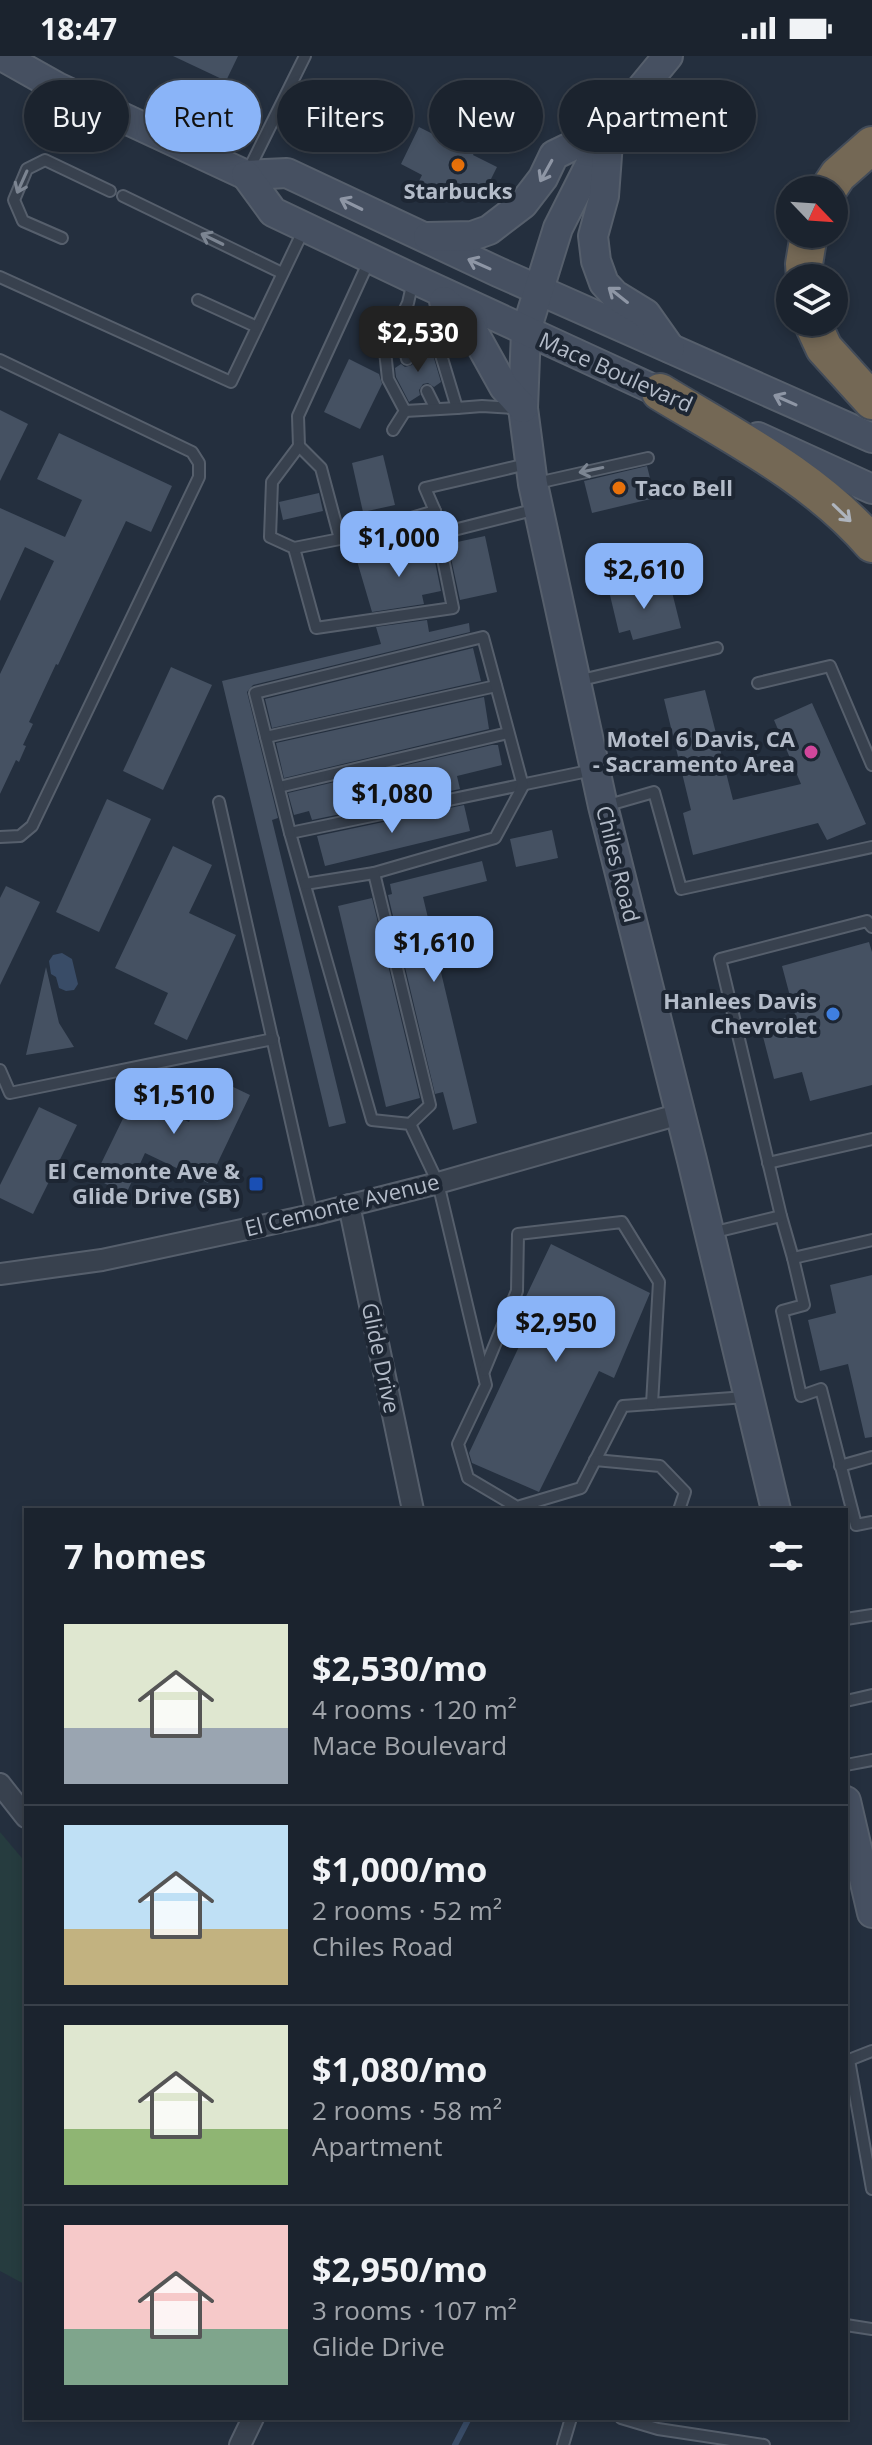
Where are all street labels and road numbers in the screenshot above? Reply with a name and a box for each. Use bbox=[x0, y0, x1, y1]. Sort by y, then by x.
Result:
street label: Mace Boulevard bbox=[535, 324, 698, 418]
street label: Chiles Road bbox=[590, 802, 648, 925]
street label: El Cemonte Avenue bbox=[241, 1165, 442, 1243]
street label: Glide Drive bbox=[356, 1300, 408, 1416]

